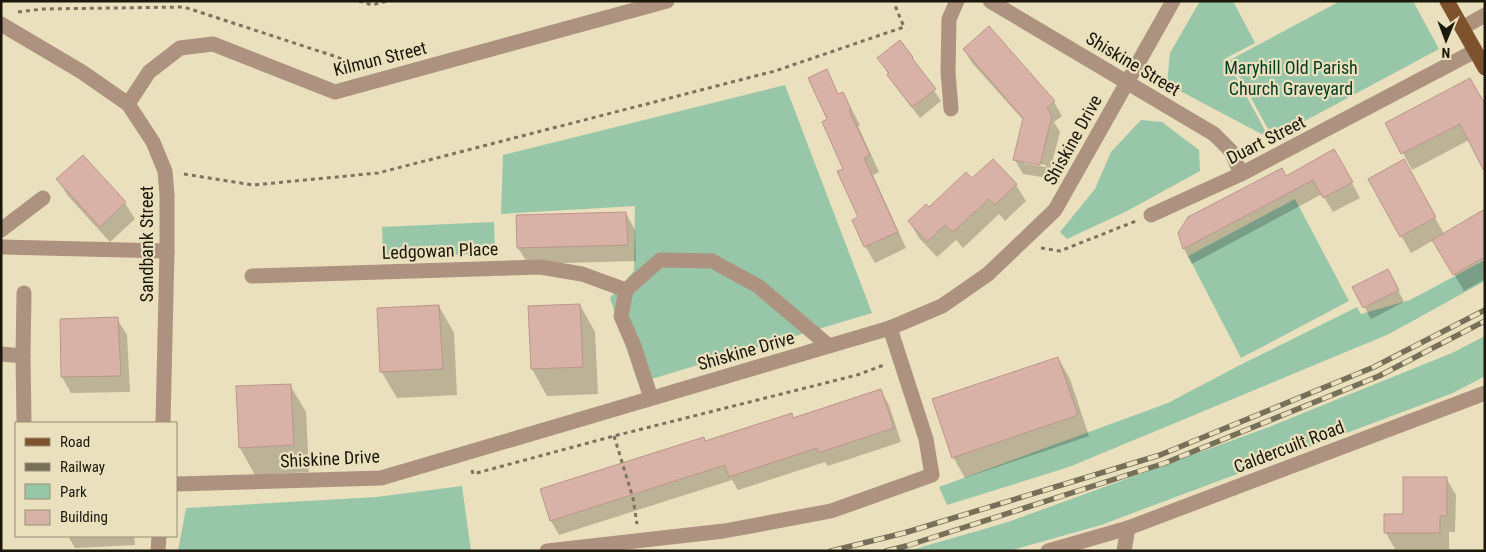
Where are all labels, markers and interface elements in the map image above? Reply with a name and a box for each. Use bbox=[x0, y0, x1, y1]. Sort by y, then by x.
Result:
north arrow bbox=[1421, 15, 1471, 65]
street label: Shiskine Street bbox=[1082, 27, 1184, 100]
street label: Kilmun Street bbox=[331, 37, 429, 80]
text: N bbox=[1441, 45, 1450, 61]
park label: Maryhill Old Parish Church Graveyard bbox=[1224, 57, 1358, 99]
street label: Shiskine Drive bbox=[1039, 91, 1106, 188]
street label: Duart Street bbox=[1223, 111, 1308, 168]
street label: Sandbank Street bbox=[136, 186, 157, 302]
street label: Ledgowan Place bbox=[381, 238, 499, 263]
street label: Shiskine Drive bbox=[695, 327, 797, 374]
street label: Caldercuilt Road bbox=[1231, 416, 1347, 477]
legend bbox=[15, 422, 178, 537]
text: Road bbox=[60, 433, 90, 451]
street label: Shiskine Drive bbox=[280, 445, 380, 472]
text: Railway bbox=[60, 458, 105, 476]
text: Park bbox=[60, 483, 87, 501]
text: Building bbox=[60, 508, 108, 526]

